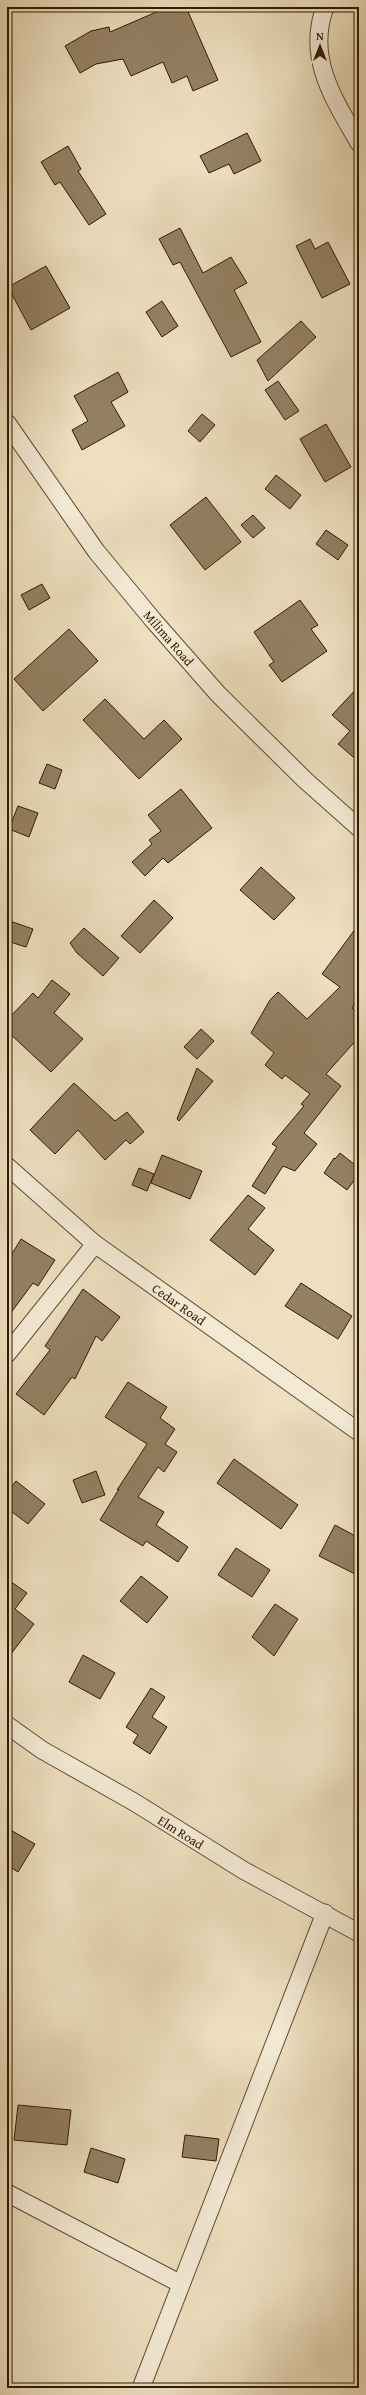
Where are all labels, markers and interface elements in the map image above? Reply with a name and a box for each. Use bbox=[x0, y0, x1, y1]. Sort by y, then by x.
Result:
north arrow bbox=[300, 26, 340, 66]
text: N bbox=[316, 28, 324, 44]
street label: Milima Road bbox=[139, 606, 198, 670]
street label: Cedar Road bbox=[148, 1279, 209, 1330]
street label: Elm Road bbox=[154, 1811, 207, 1854]

